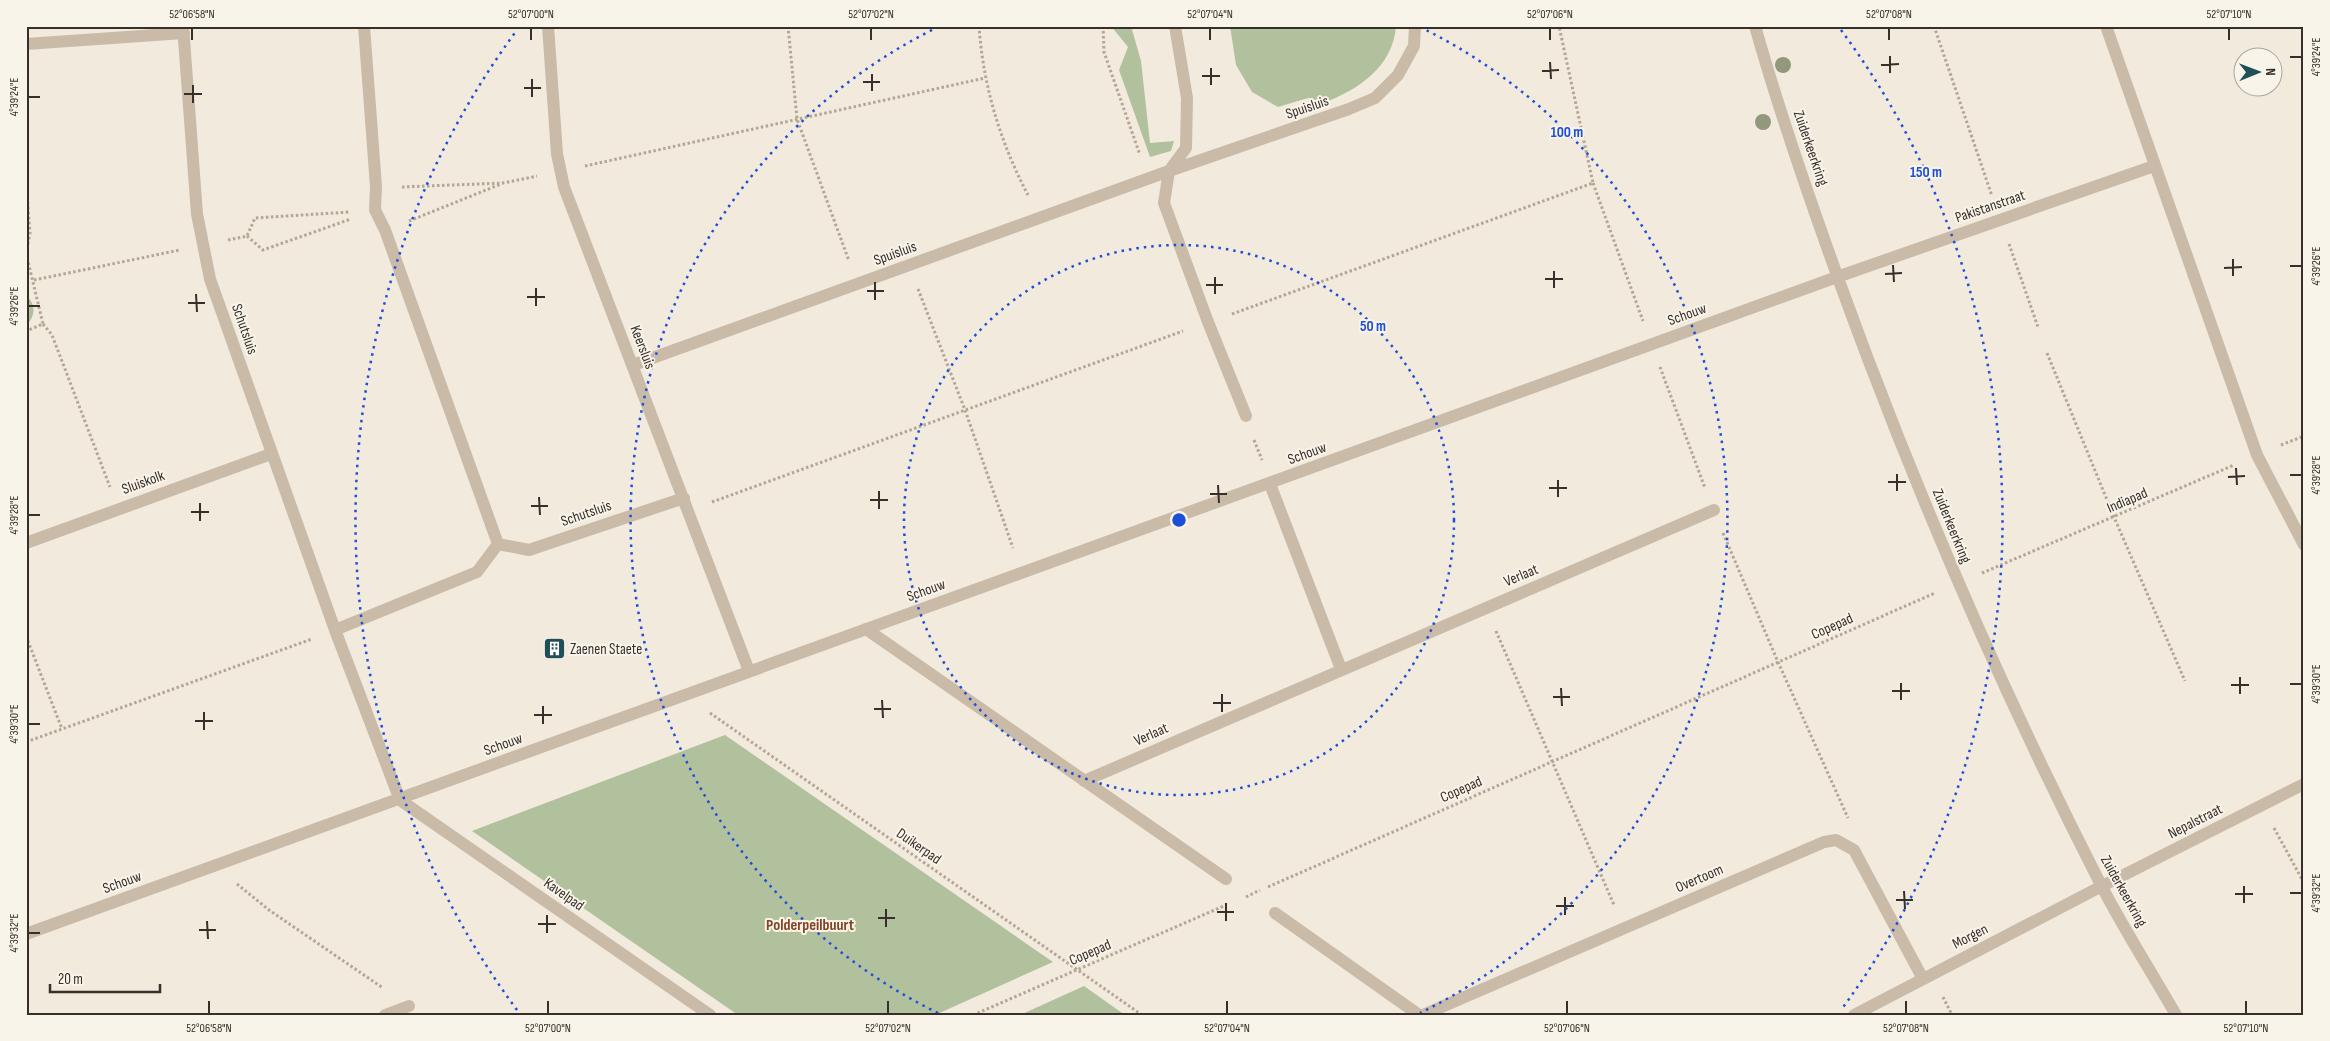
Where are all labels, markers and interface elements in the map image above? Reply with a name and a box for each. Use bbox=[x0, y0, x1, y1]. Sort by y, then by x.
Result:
text: 52°06'58"N bbox=[169, 7, 215, 22]
text: 52°07'00"N bbox=[508, 7, 554, 22]
text: 52°07'02"N bbox=[848, 7, 894, 22]
text: 52°07'04"N bbox=[1187, 7, 1233, 22]
text: 52°07'06"N bbox=[1527, 7, 1573, 22]
text: 52°07'08"N bbox=[1866, 7, 1912, 22]
text: 52°07'10"N bbox=[2207, 7, 2251, 22]
text: 4°39'24"E bbox=[2309, 38, 2324, 76]
north arrow bbox=[2232, 48, 2282, 98]
text: N bbox=[2262, 68, 2279, 76]
text: 4°39'24"E bbox=[7, 78, 22, 116]
street label: Spuisluis bbox=[1283, 91, 1331, 124]
street label: Zuiderkeerkring bbox=[1789, 108, 1832, 189]
text: 100 m bbox=[1551, 123, 1583, 142]
text: 150 m bbox=[1910, 163, 1942, 182]
street label: Pakistanstraat bbox=[1953, 186, 2028, 227]
street label: Spuisluis bbox=[871, 237, 919, 270]
text: 4°39'26"E bbox=[2309, 246, 2324, 286]
text: 4°39'26"E bbox=[7, 286, 22, 326]
street label: Schouw bbox=[1665, 299, 1710, 330]
street label: Schutsluis bbox=[227, 301, 262, 357]
text: 50 m bbox=[1360, 317, 1386, 336]
street label: Keersluis bbox=[626, 323, 660, 372]
street label: Schouw bbox=[1285, 438, 1330, 469]
text: 4°39'28"E bbox=[2309, 455, 2324, 494]
street label: Sluiskolk bbox=[119, 466, 167, 499]
street label: Indiapad bbox=[2104, 483, 2150, 518]
street label: Zuiderkeerkring bbox=[1928, 486, 1975, 566]
text: 4°39'28"E bbox=[7, 495, 22, 534]
street label: Schutsluis bbox=[558, 496, 614, 531]
centre of rings bbox=[1170, 511, 1188, 529]
street label: Verlaat bbox=[1501, 560, 1542, 591]
street label: Schouw bbox=[904, 575, 949, 606]
street label: Copepad bbox=[1808, 609, 1856, 644]
building icon: Zaenen Staete bbox=[542, 637, 566, 661]
place label: Zaenen Staete bbox=[570, 640, 642, 659]
text: 4°39'30"E bbox=[2309, 664, 2324, 704]
text: 4°39'30"E bbox=[7, 704, 22, 744]
street label: Verlaat bbox=[1131, 718, 1172, 750]
street label: Schouw bbox=[481, 729, 526, 760]
street label: Copepad bbox=[1437, 772, 1485, 807]
street label: Nepalstraat bbox=[2165, 799, 2226, 843]
street label: Duikerpad bbox=[893, 824, 945, 869]
street label: Zuiderkeerkring bbox=[2096, 852, 2151, 930]
street label: Overtoom bbox=[1672, 860, 1726, 897]
street label: Schouw bbox=[100, 867, 145, 898]
street label: Kavelpad bbox=[540, 874, 588, 915]
text: 4°39'32"E bbox=[2309, 874, 2324, 912]
text: 4°39'32"E bbox=[7, 914, 22, 952]
district label: Polderpeilbuurt bbox=[766, 916, 854, 935]
street label: Morgen bbox=[1949, 919, 1991, 953]
street label: Copepad bbox=[1066, 935, 1114, 970]
scale bar bbox=[50, 961, 160, 993]
text: 20 m bbox=[58, 970, 83, 989]
text: 52°06'58"N bbox=[186, 1021, 232, 1036]
text: 52°07'00"N bbox=[525, 1021, 571, 1036]
text: 52°07'02"N bbox=[865, 1021, 911, 1036]
text: 52°07'04"N bbox=[1204, 1021, 1250, 1036]
text: 52°07'06"N bbox=[1544, 1021, 1590, 1036]
text: 52°07'08"N bbox=[1883, 1021, 1929, 1036]
text: 52°07'10"N bbox=[2224, 1021, 2268, 1036]

